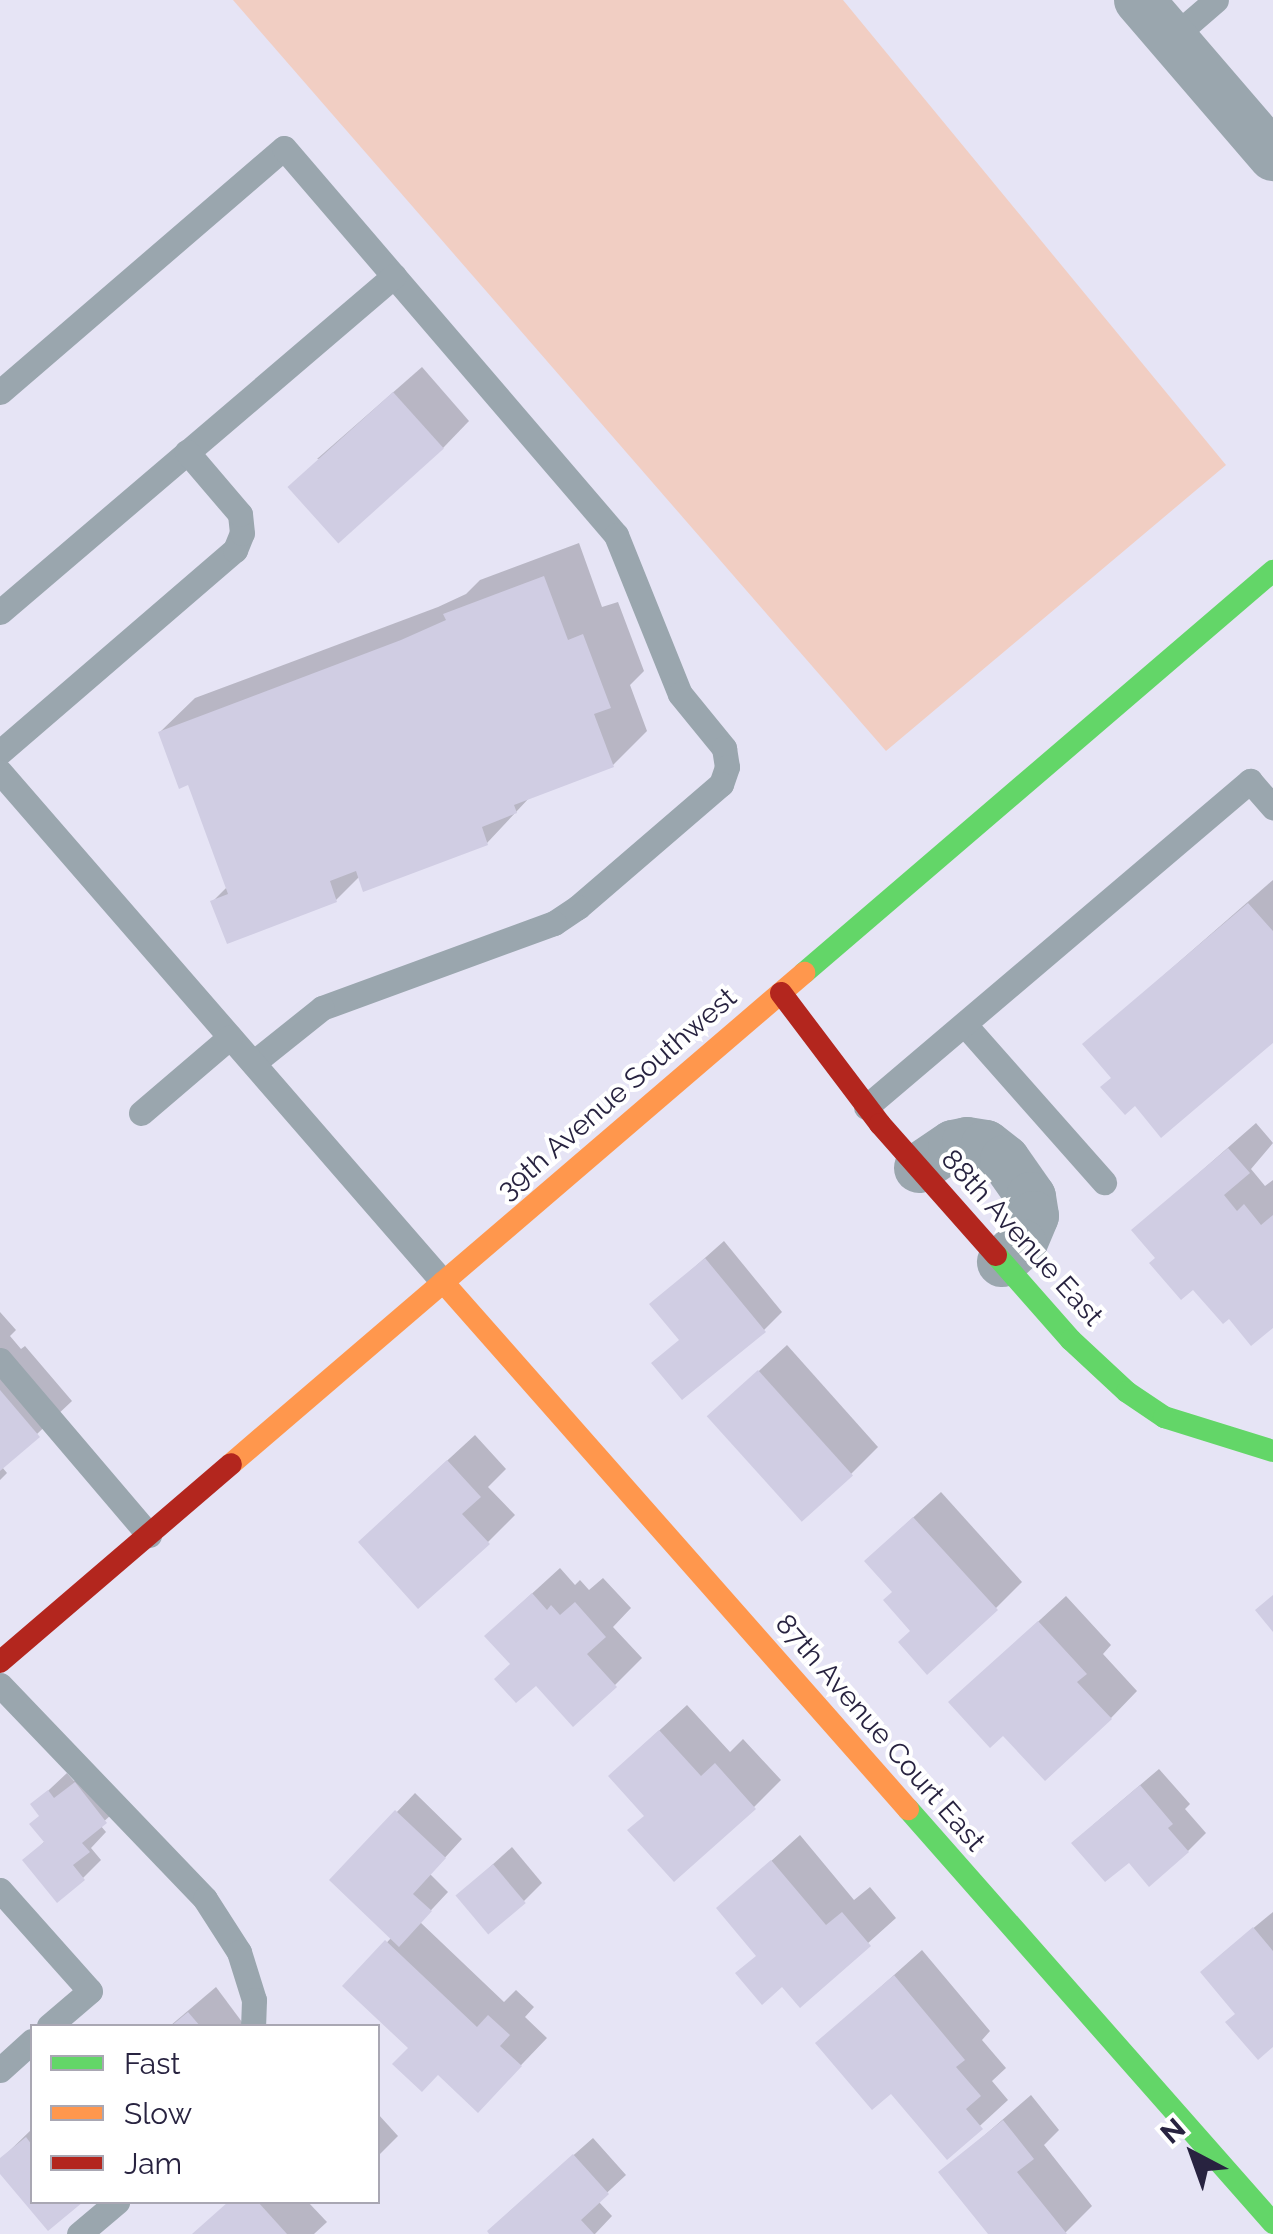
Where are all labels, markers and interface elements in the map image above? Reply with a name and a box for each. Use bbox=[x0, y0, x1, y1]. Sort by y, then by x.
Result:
street label: 39th Avenue Southwest bbox=[490, 981, 744, 1207]
street label: 88th Avenue East bbox=[934, 1143, 1110, 1333]
street label: 87th Avenue Court East bbox=[768, 1607, 992, 1859]
legend bbox=[30, 2024, 380, 2204]
text: Fast bbox=[124, 2046, 181, 2081]
text: Slow bbox=[124, 2096, 192, 2131]
north arrow bbox=[1143, 2104, 1243, 2204]
text: N bbox=[1154, 2112, 1192, 2150]
text: Jam bbox=[124, 2146, 182, 2181]

